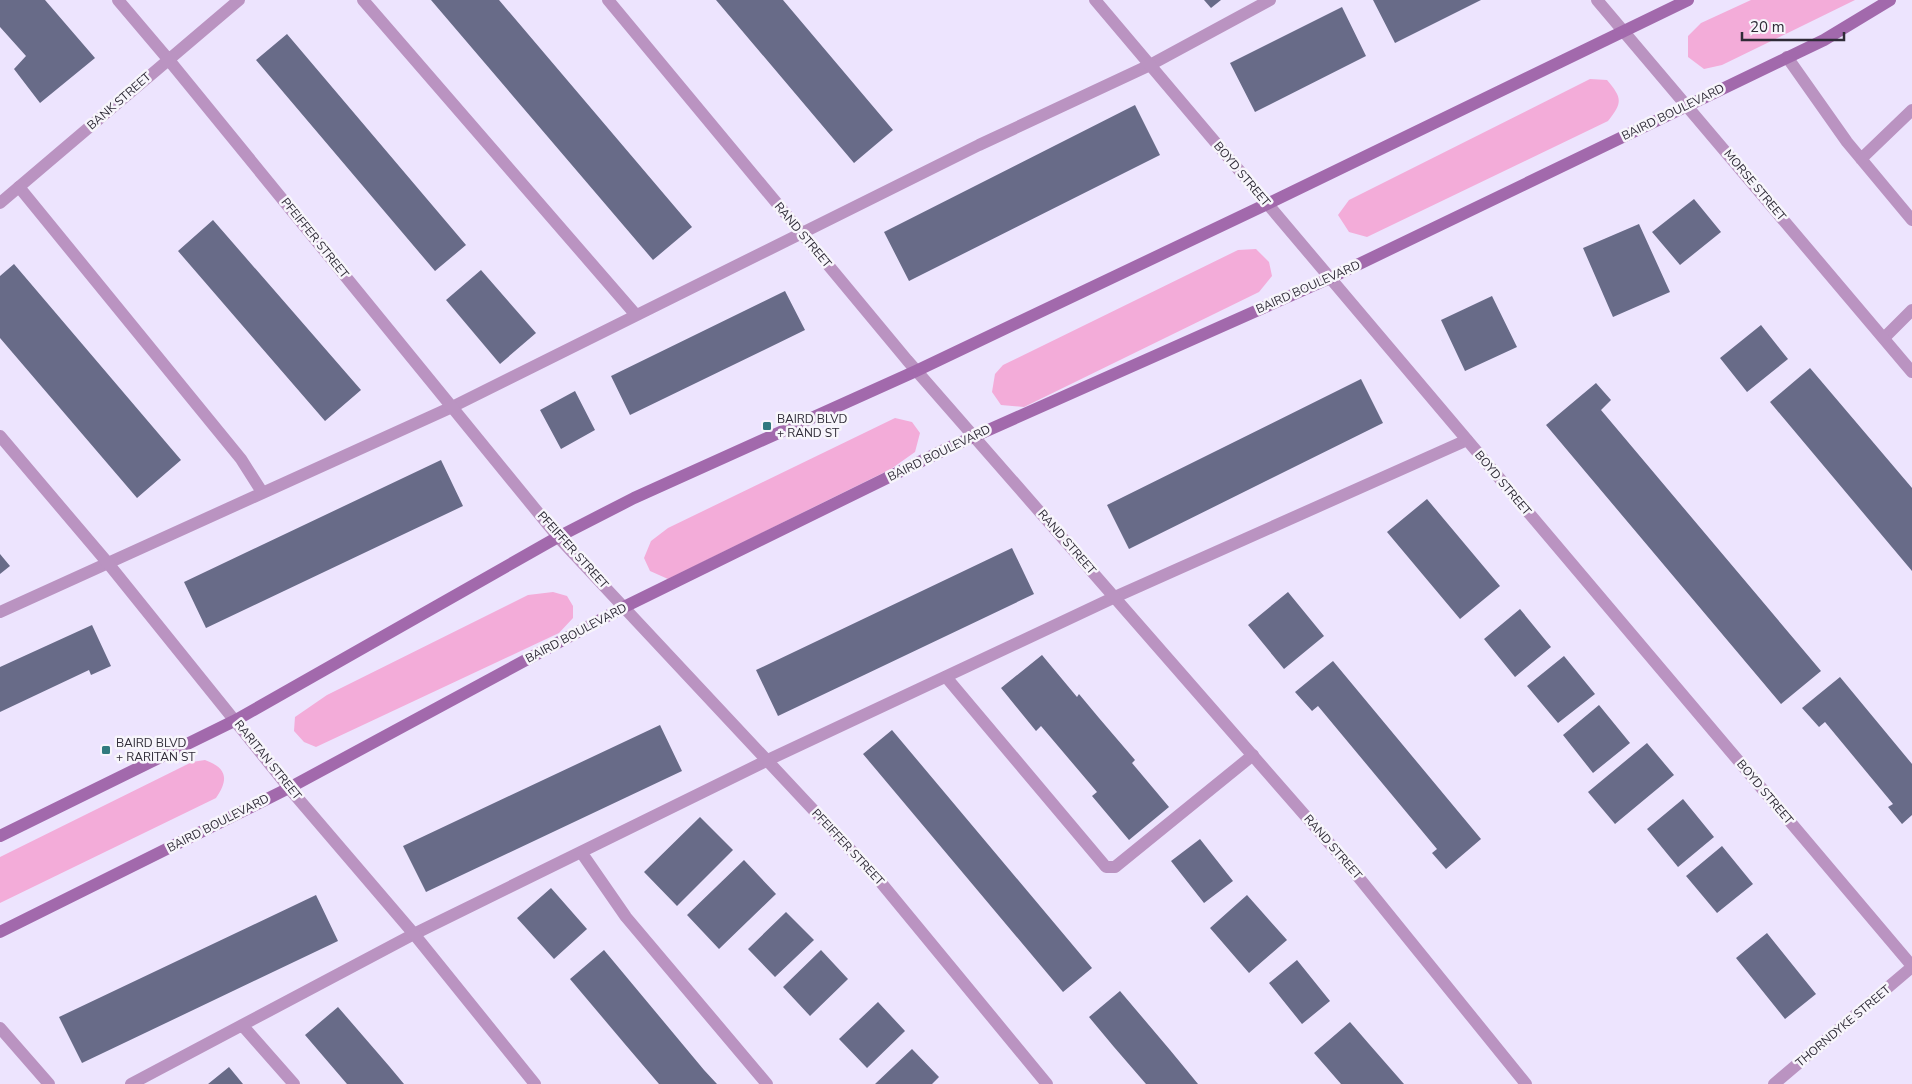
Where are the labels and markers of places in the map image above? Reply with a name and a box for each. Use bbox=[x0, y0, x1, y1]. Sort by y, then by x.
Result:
place label: BAIRD BLVD + RAND ST bbox=[777, 411, 848, 441]
marker: BAIRD BLVD + RAND ST bbox=[761, 420, 773, 432]
place label: BAIRD BLVD + RARITAN ST bbox=[116, 735, 196, 765]
marker: BAIRD BLVD + RARITAN ST bbox=[100, 744, 112, 756]

